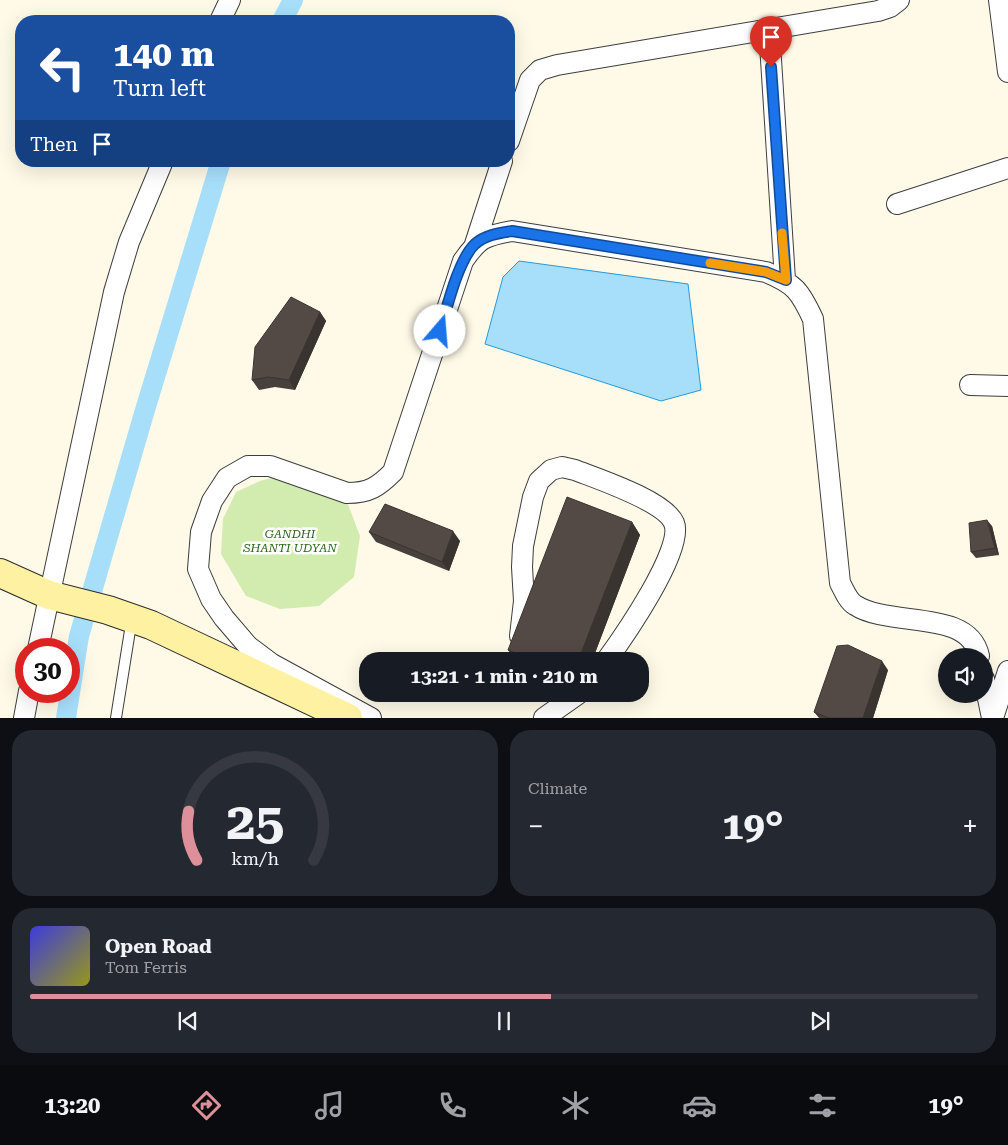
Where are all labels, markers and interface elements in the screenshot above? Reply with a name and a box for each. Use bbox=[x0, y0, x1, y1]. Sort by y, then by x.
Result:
pin bbox=[750, 16, 792, 67]
icon: arrive bbox=[757, 23, 785, 51]
text: 140 m bbox=[113, 34, 214, 75]
icon: left bbox=[30, 35, 95, 100]
text: Turn left bbox=[113, 76, 206, 101]
icon: arrive bbox=[88, 130, 116, 158]
text: Then bbox=[30, 133, 78, 156]
position arrow bbox=[413, 304, 465, 356]
park label: GANDHI SHANTI UDYAN bbox=[242, 527, 337, 555]
speed limit sign: 30 bbox=[15, 638, 80, 703]
map controls bbox=[938, 648, 993, 703]
button: sound bbox=[938, 648, 993, 703]
text: 13:21 · 1 min · 210 m bbox=[410, 665, 598, 688]
text: Climate bbox=[528, 779, 587, 798]
text: 25 bbox=[226, 791, 284, 852]
text: 19° bbox=[722, 804, 784, 848]
text: − bbox=[528, 810, 544, 843]
text: + bbox=[962, 810, 978, 843]
text: km/h bbox=[231, 848, 279, 869]
text: Open Road bbox=[105, 935, 212, 958]
text: Tom Ferris bbox=[105, 958, 187, 977]
icon: previous bbox=[174, 1007, 202, 1035]
icon: pause bbox=[490, 1007, 518, 1035]
icon: next bbox=[806, 1007, 834, 1035]
icon: directions bbox=[189, 1088, 224, 1123]
icon: music bbox=[312, 1088, 347, 1123]
icon: phone bbox=[435, 1088, 470, 1123]
icon: climate bbox=[558, 1088, 593, 1123]
icon: car bbox=[682, 1088, 717, 1123]
icon: filters bbox=[805, 1088, 840, 1123]
text: 13:20 bbox=[44, 1093, 100, 1118]
text: 19° bbox=[928, 1093, 964, 1118]

